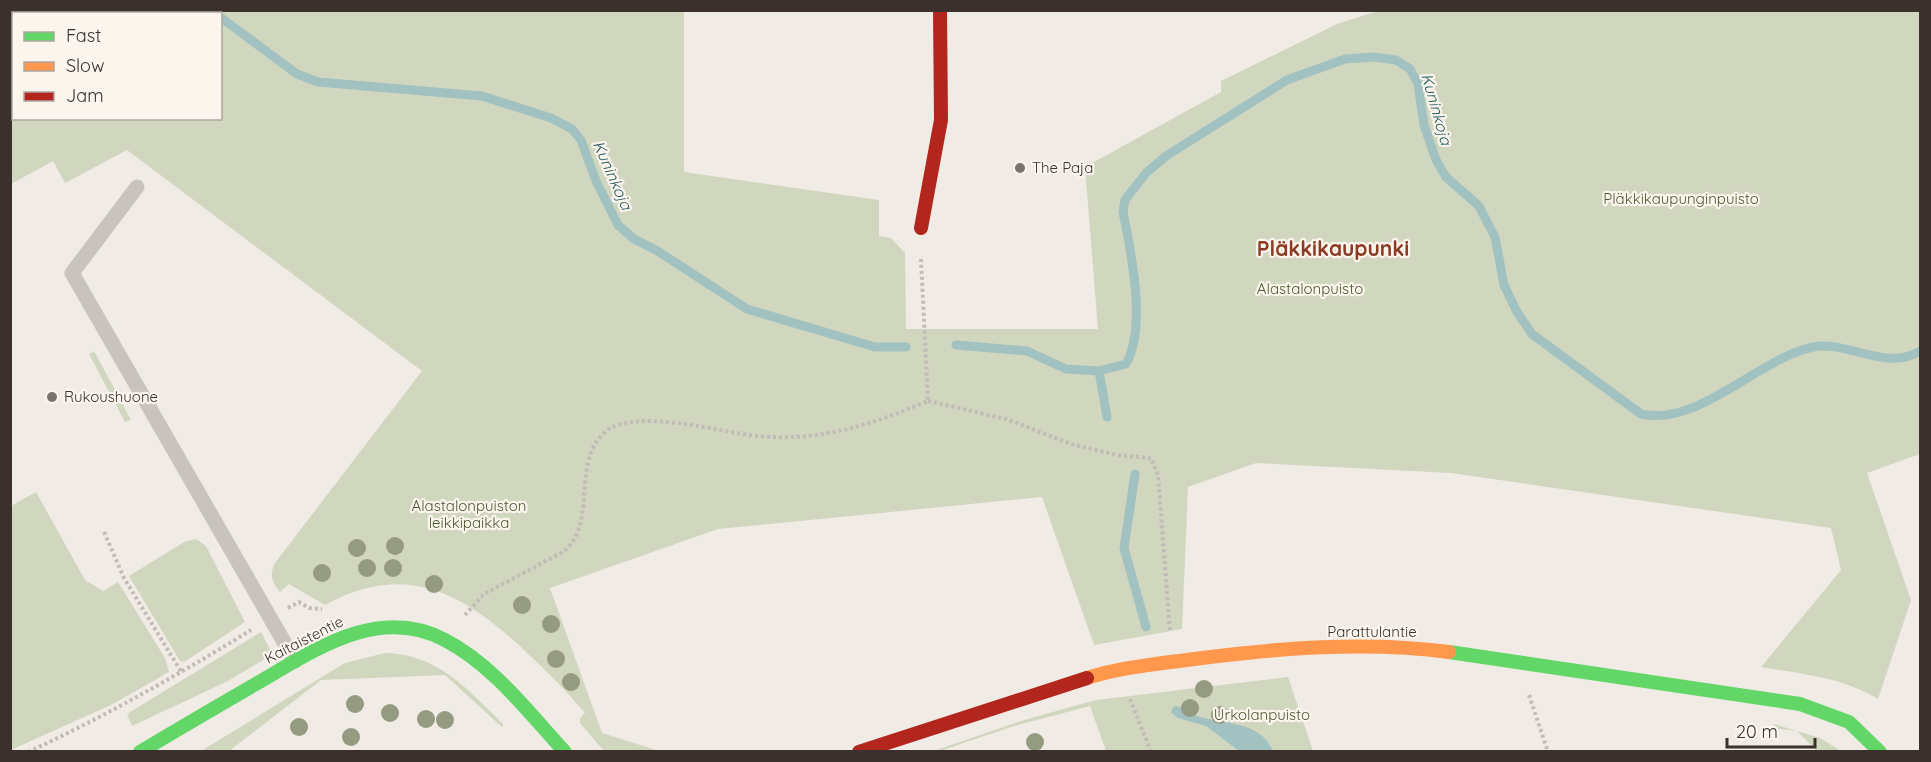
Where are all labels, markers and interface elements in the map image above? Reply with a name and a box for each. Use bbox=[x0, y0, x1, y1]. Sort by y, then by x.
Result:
legend bbox=[12, 12, 222, 120]
text: Fast bbox=[66, 24, 101, 47]
text: Slow bbox=[66, 54, 104, 77]
water label: Kuninkoja bbox=[1417, 71, 1457, 148]
text: Jam bbox=[66, 84, 104, 107]
water label: Kuninkoja bbox=[589, 137, 638, 214]
place label: The Paja bbox=[1032, 158, 1093, 177]
marker: The Paja bbox=[1013, 161, 1027, 175]
park label: Pläkkikaupunginpuisto bbox=[1603, 189, 1759, 208]
district label: Pläkkikaupunki bbox=[1257, 235, 1409, 261]
park label: Alastalonpuisto bbox=[1257, 279, 1363, 298]
place label: Rukoushuone bbox=[64, 387, 158, 406]
marker: Rukoushuone bbox=[45, 390, 59, 404]
park label: Alastalonpuiston leikkipaikka bbox=[411, 496, 527, 532]
street label: Kaitaistentie bbox=[261, 612, 346, 667]
street label: Parattulantie bbox=[1327, 622, 1417, 641]
park label: Urkolanpuisto bbox=[1214, 705, 1310, 724]
scale bar bbox=[1727, 711, 1816, 749]
text: 20 m bbox=[1736, 720, 1778, 743]

